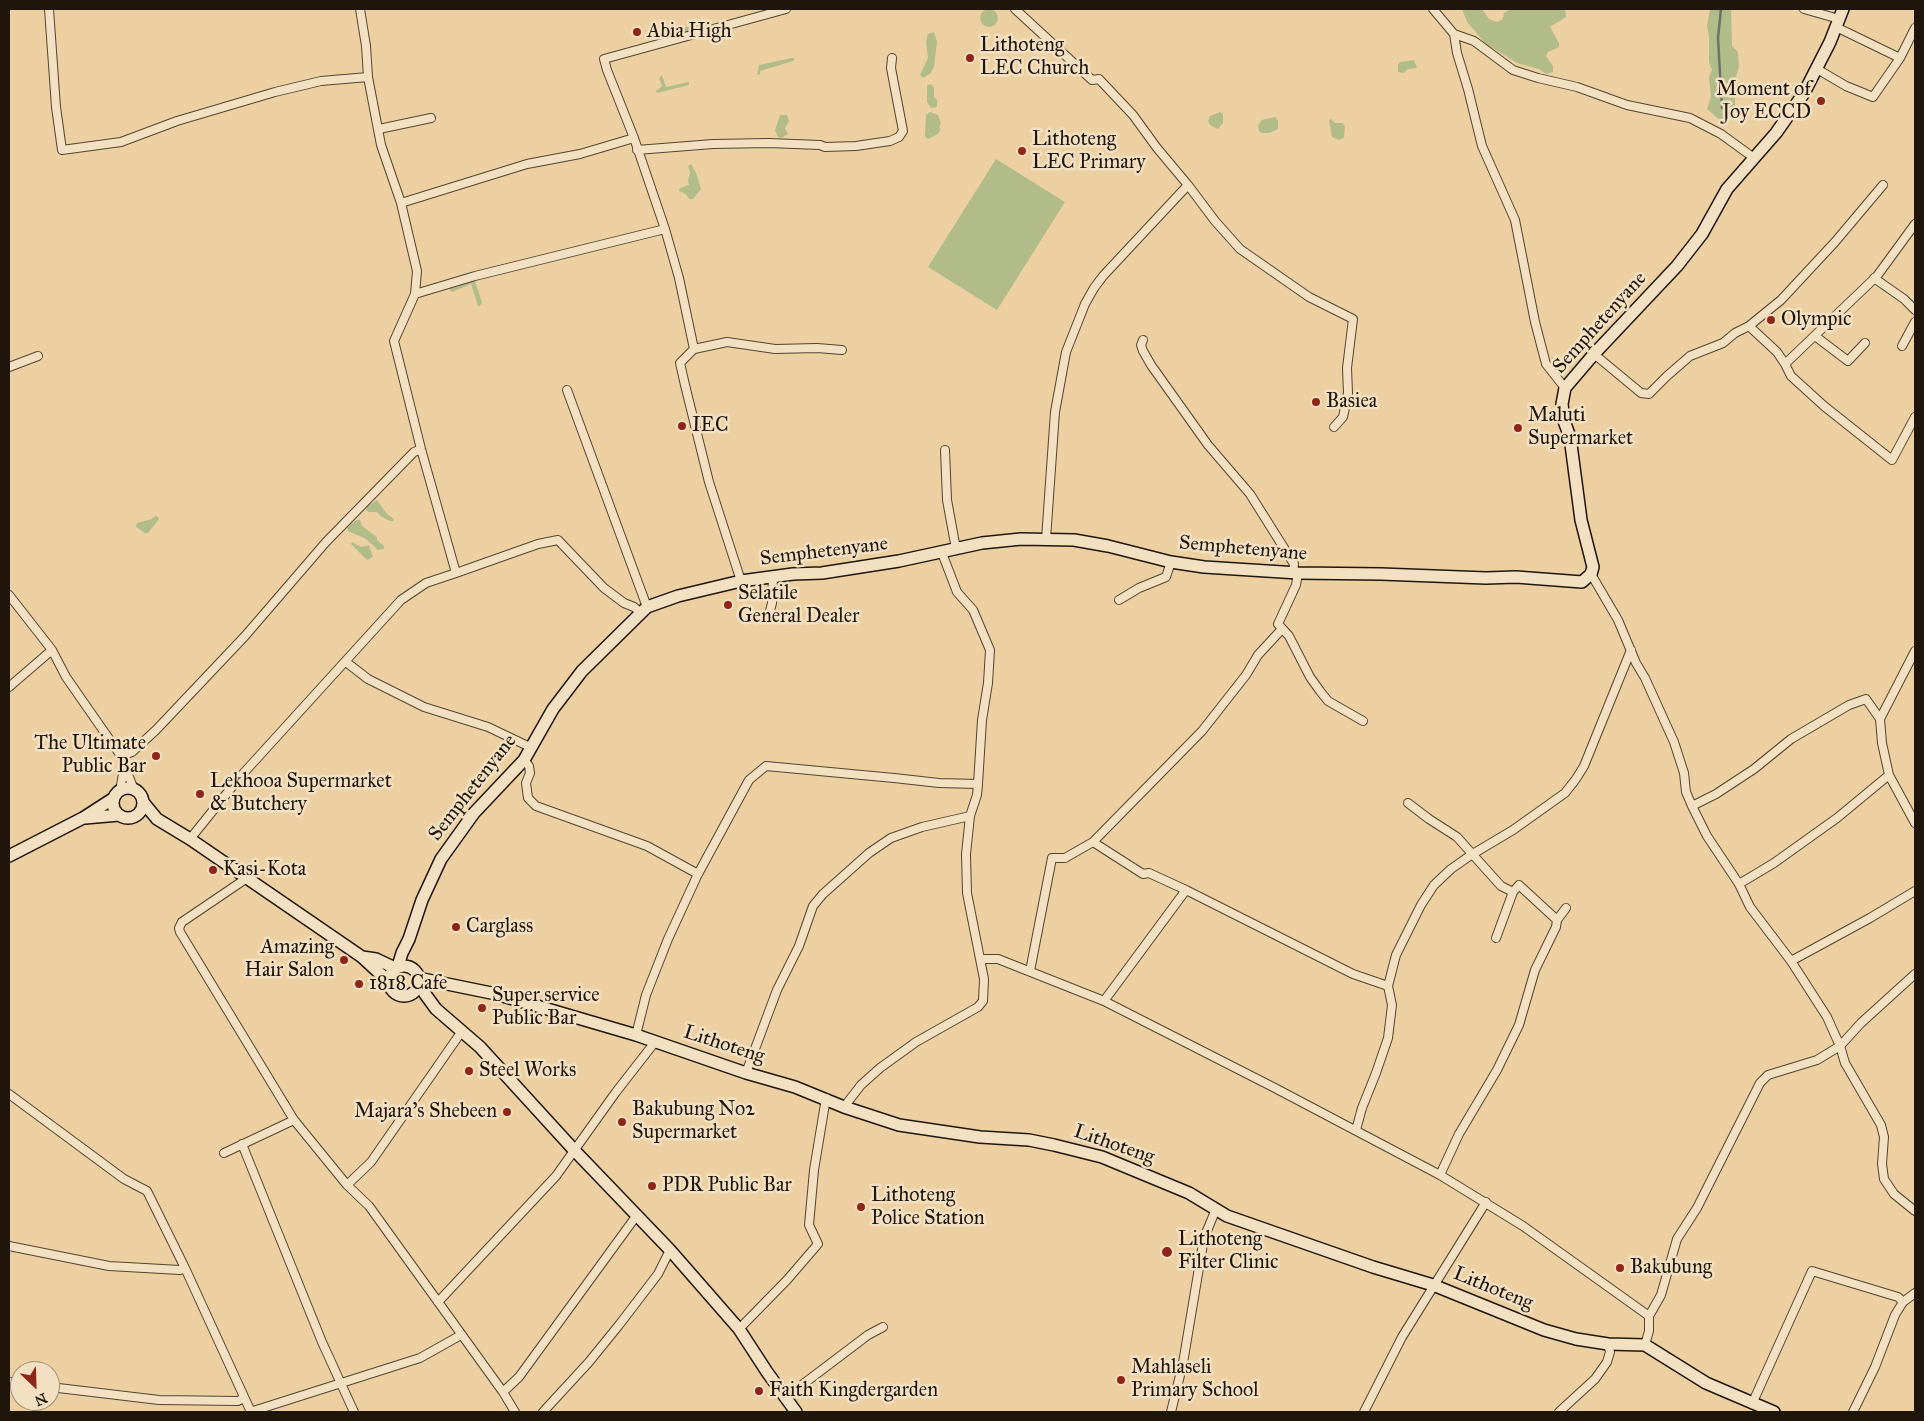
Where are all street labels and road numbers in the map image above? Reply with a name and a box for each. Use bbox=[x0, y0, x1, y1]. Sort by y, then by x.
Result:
street label: Semphetenyane bbox=[1548, 267, 1652, 379]
street label: Semphetenyane bbox=[1178, 531, 1308, 567]
street label: Semphetenyane bbox=[759, 532, 889, 572]
street label: Semphetenyane bbox=[424, 730, 522, 846]
street label: Lithoteng bbox=[680, 1021, 768, 1069]
street label: Lithoteng bbox=[1070, 1120, 1158, 1170]
street label: Lithoteng bbox=[1450, 1262, 1536, 1316]

